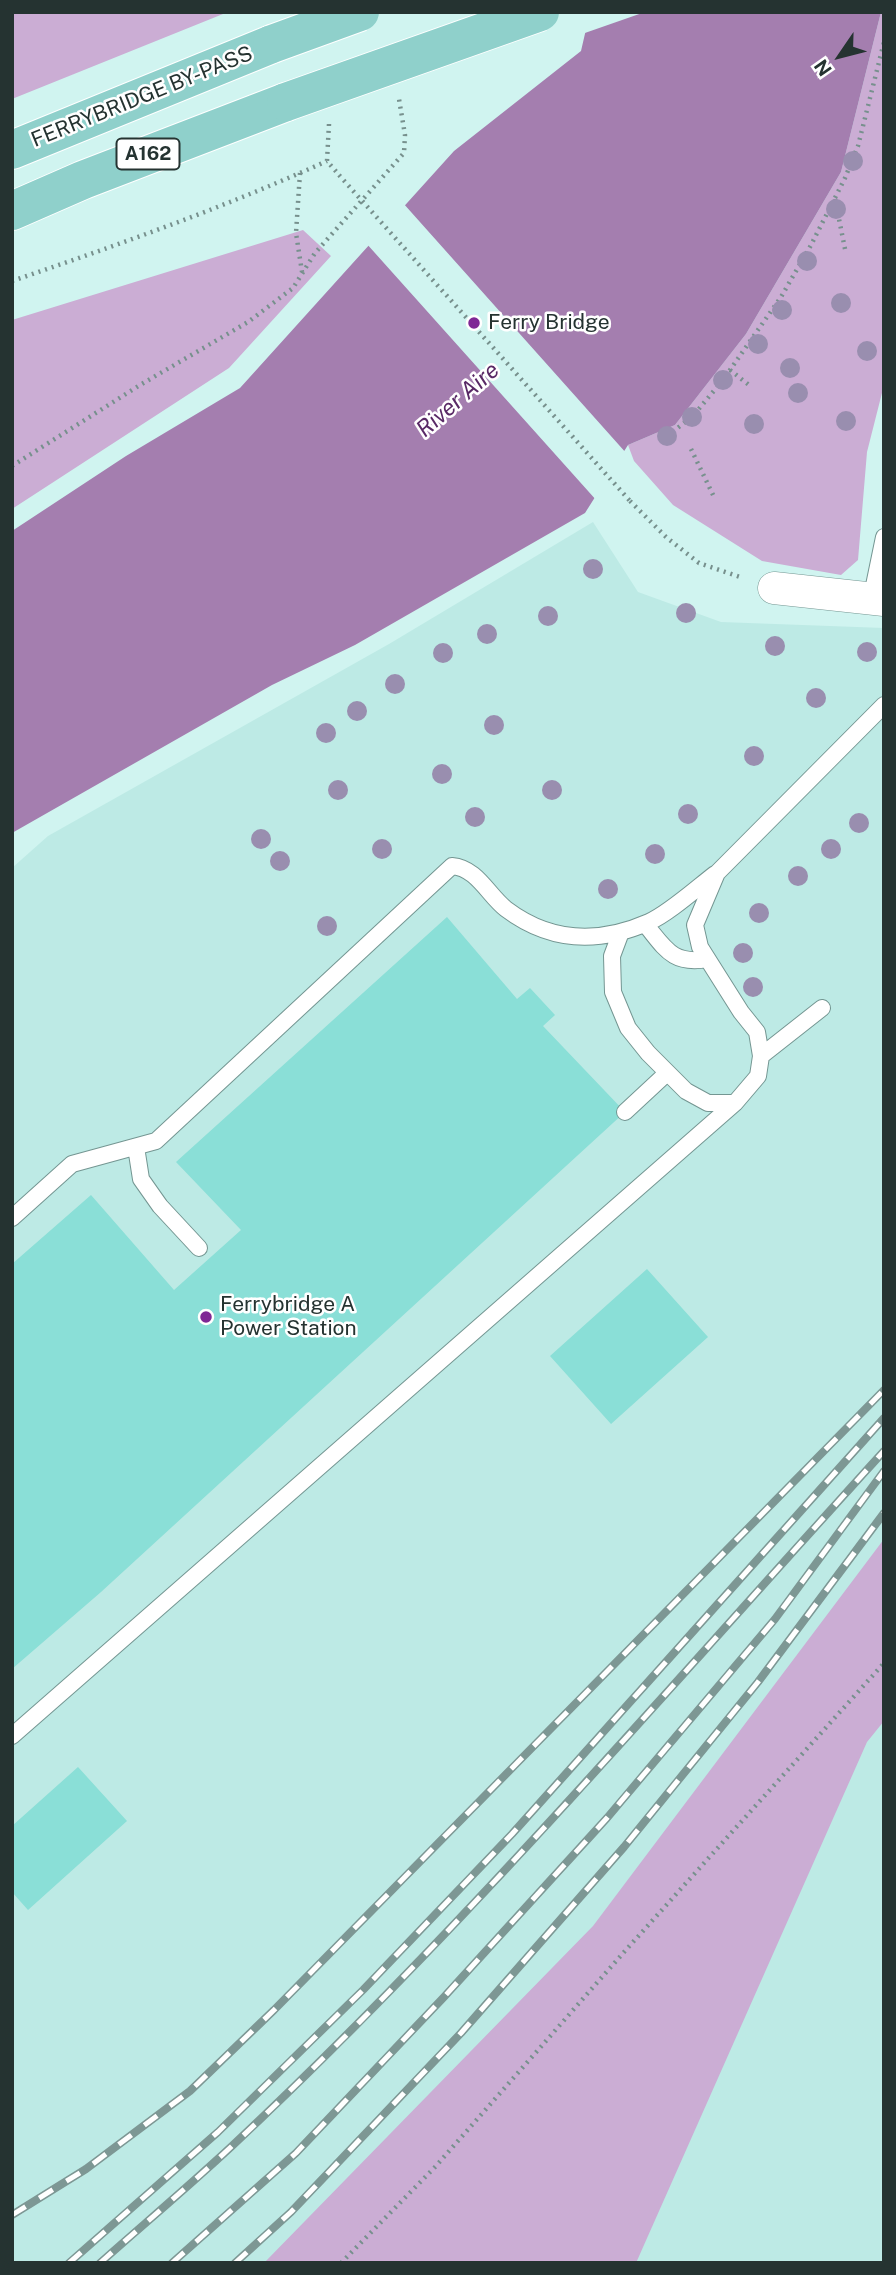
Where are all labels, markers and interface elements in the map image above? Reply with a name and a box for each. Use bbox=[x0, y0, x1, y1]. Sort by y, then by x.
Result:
north arrow bbox=[805, 21, 875, 91]
street label: FERRYBRIDGE BY-PASS bbox=[28, 41, 256, 153]
text: N bbox=[810, 56, 836, 80]
road number: A162 bbox=[116, 138, 180, 170]
place label: Ferry Bridge bbox=[488, 310, 610, 336]
marker: Ferry Bridge bbox=[466, 315, 482, 331]
water label: River Aire bbox=[411, 357, 505, 443]
place label: Ferrybridge A Power Station bbox=[220, 1292, 357, 1342]
marker: Ferrybridge A Power Station bbox=[198, 1309, 214, 1325]

